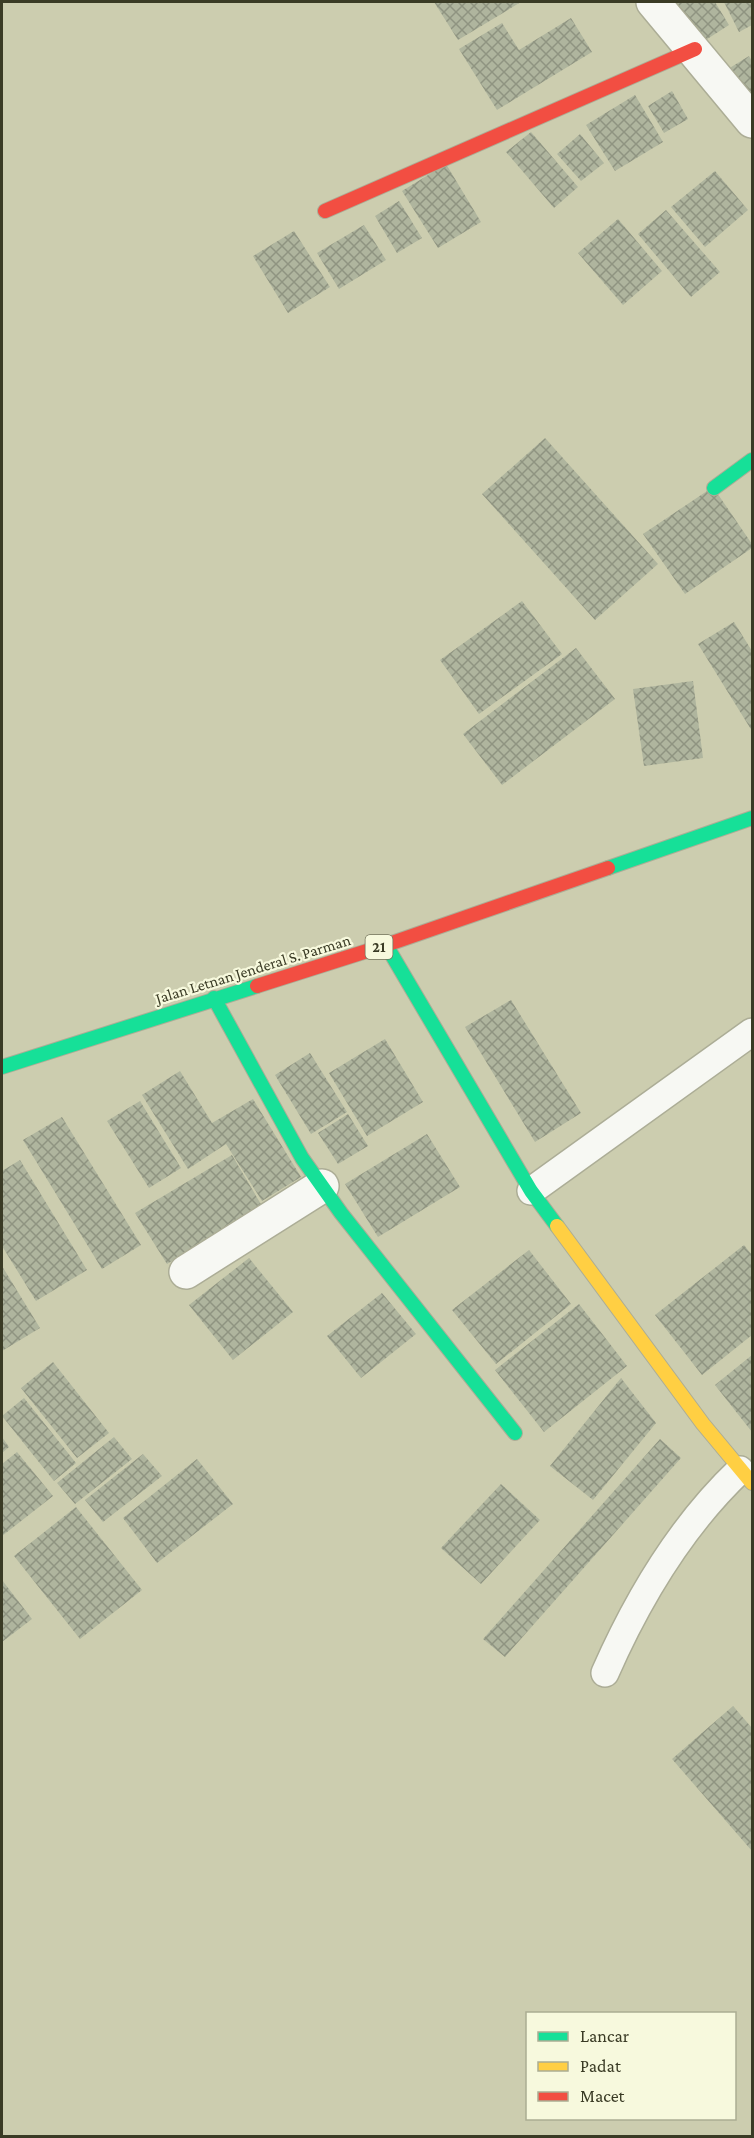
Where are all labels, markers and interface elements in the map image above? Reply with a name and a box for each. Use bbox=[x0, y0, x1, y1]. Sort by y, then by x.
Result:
street label: Jalan Letnan Jenderal S. Parman bbox=[152, 931, 353, 1008]
road number: 21 bbox=[366, 935, 392, 959]
legend bbox=[526, 2012, 736, 2120]
text: Lancar bbox=[580, 2026, 630, 2046]
text: Padat bbox=[580, 2056, 622, 2076]
text: Macet bbox=[580, 2086, 626, 2106]

